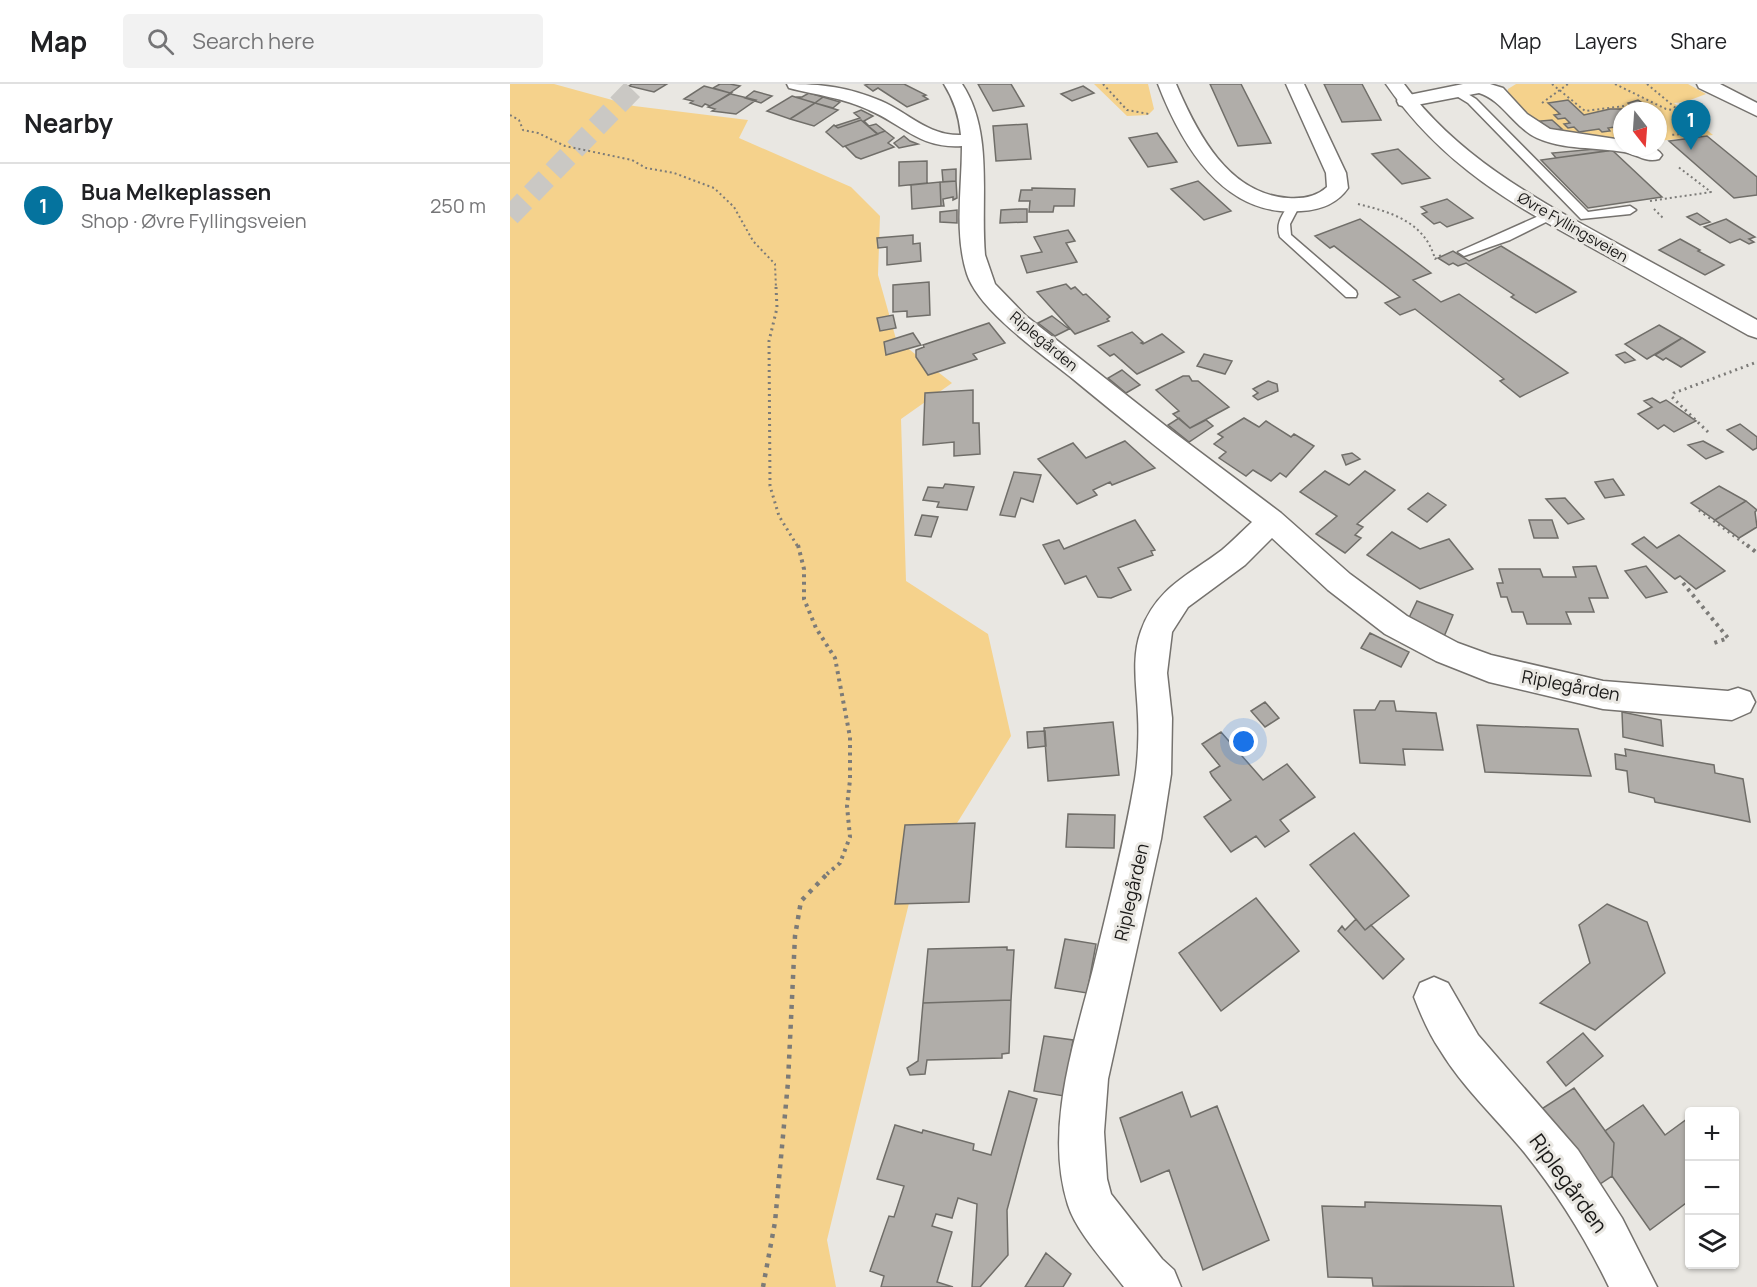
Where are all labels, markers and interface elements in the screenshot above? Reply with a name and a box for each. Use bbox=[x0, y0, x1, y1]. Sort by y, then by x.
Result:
search box bbox=[123, 14, 543, 68]
text: Map bbox=[30, 22, 87, 60]
icon: search bbox=[144, 25, 177, 58]
text: Search here bbox=[192, 26, 315, 56]
text: Map bbox=[1500, 27, 1541, 55]
text: Layers bbox=[1574, 27, 1637, 55]
text: Share bbox=[1670, 27, 1727, 55]
pin: 1 bbox=[1672, 100, 1710, 150]
north arrow bbox=[1613, 102, 1667, 156]
text: Nearby bbox=[24, 105, 113, 141]
text: Bua Melkeplassen bbox=[81, 177, 271, 207]
street label: Øvre Fyllingsveien bbox=[1514, 187, 1632, 267]
text: 1 bbox=[39, 192, 48, 219]
text: 250 m bbox=[430, 192, 486, 219]
text: Shop · Øvre Fyllingsveien bbox=[81, 207, 307, 234]
street label: Riplegården bbox=[1005, 306, 1083, 376]
street label: Riplegården bbox=[1520, 664, 1622, 706]
your location bbox=[1229, 727, 1258, 756]
street label: Riplegården bbox=[1108, 841, 1154, 943]
map controls bbox=[1685, 1107, 1739, 1269]
button: + bbox=[1685, 1107, 1739, 1161]
street label: Riplegården bbox=[1524, 1128, 1614, 1238]
button: − bbox=[1685, 1161, 1739, 1215]
button: layers bbox=[1685, 1215, 1739, 1269]

